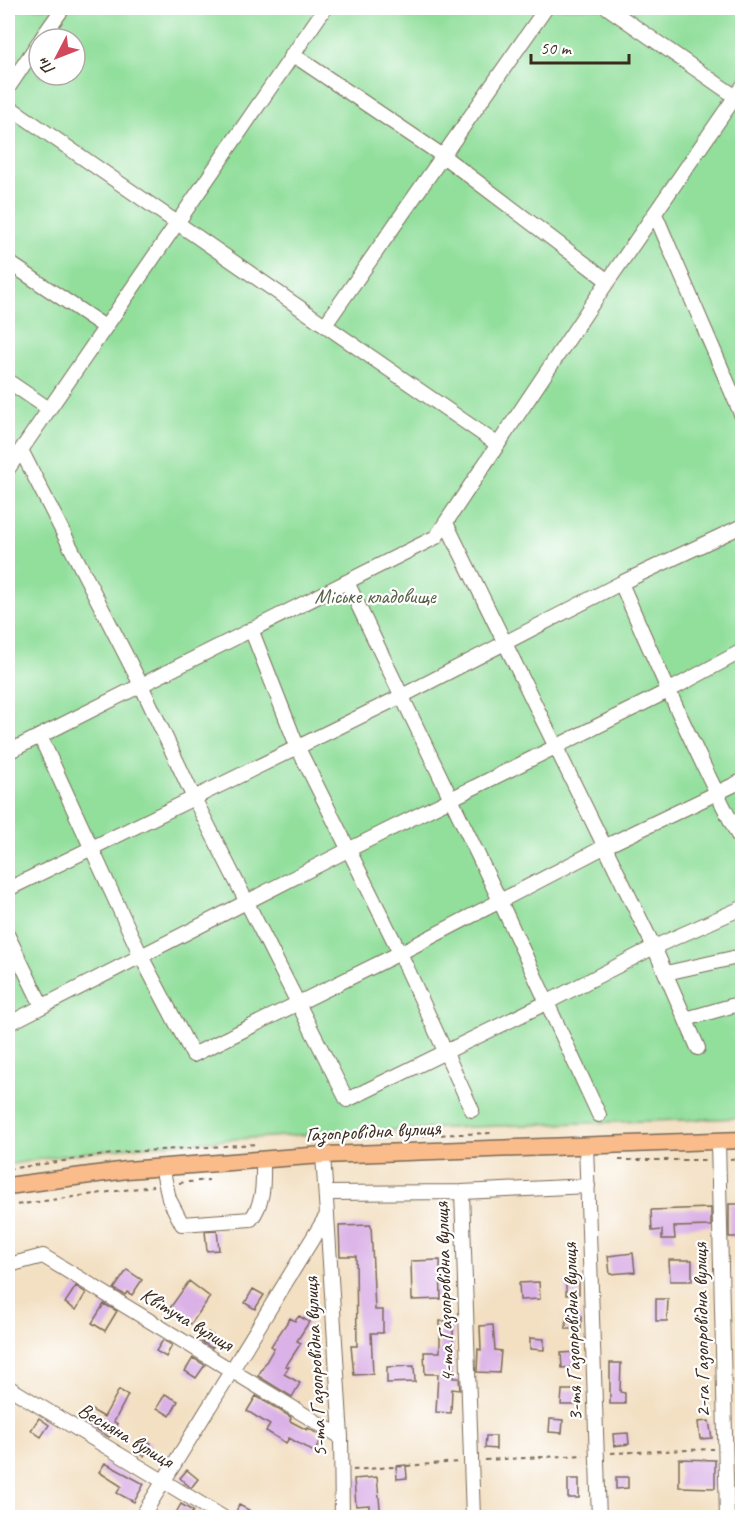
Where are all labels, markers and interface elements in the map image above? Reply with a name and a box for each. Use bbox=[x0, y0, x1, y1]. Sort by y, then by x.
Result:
north arrow bbox=[27, 27, 87, 87]
scale bar bbox=[531, 27, 628, 65]
text: 50 m bbox=[540, 37, 573, 59]
text: Пн bbox=[33, 53, 60, 79]
park label: Міське кладовище bbox=[314, 583, 437, 609]
street label: Газопровідна вулиця bbox=[305, 1114, 443, 1149]
street label: 4-та Газопровідна вулиця bbox=[428, 1200, 460, 1383]
street label: 3-тя Газопровідна вулиця bbox=[556, 1241, 588, 1422]
street label: 2-га Газопровідна вулиця bbox=[686, 1241, 716, 1418]
street label: 5-та Газопровідна вулиця bbox=[297, 1275, 333, 1458]
street label: Квітуча вулиця bbox=[136, 1281, 239, 1358]
street label: Весняна вулиця bbox=[74, 1396, 180, 1475]

